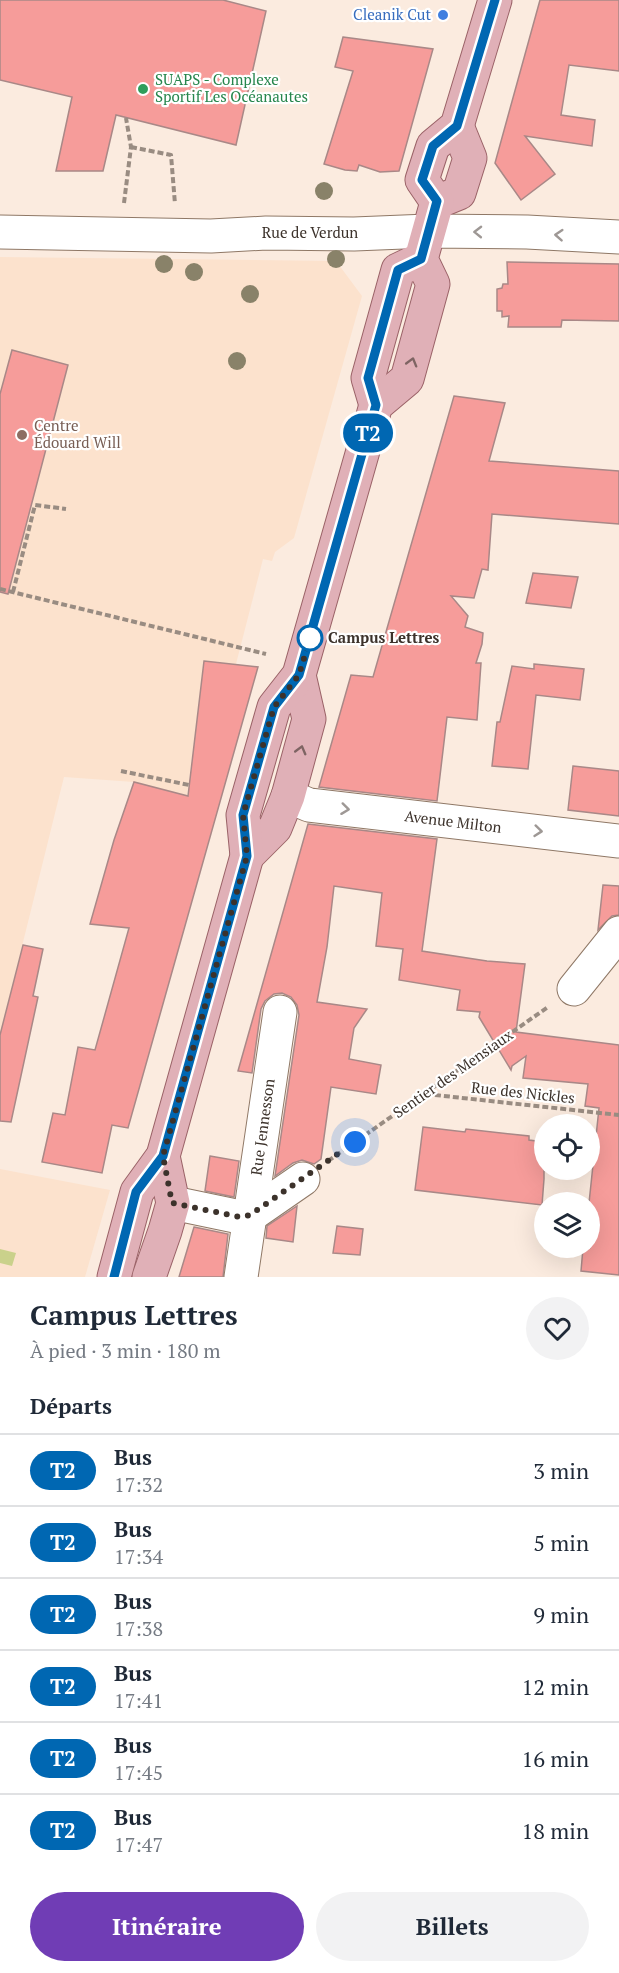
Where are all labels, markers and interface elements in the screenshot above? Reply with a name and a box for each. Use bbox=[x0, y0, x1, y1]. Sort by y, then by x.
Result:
place label: Cleanik Cut bbox=[353, 4, 431, 24]
marker: Cleanik Cut bbox=[436, 8, 450, 22]
place label: SUAPS - Complexe Sportif Les Océanautes bbox=[155, 69, 308, 106]
marker: SUAPS - Complexe Sportif Les Océanautes bbox=[136, 82, 150, 96]
street label: Rue de Verdun bbox=[262, 222, 358, 242]
one-way arrow bbox=[473, 225, 482, 238]
one-way arrow bbox=[555, 228, 564, 241]
one-way arrow bbox=[405, 357, 417, 368]
line badge: T2 bbox=[341, 414, 395, 452]
place label: Centre Édouard Will bbox=[34, 415, 121, 452]
text: T2 bbox=[355, 419, 381, 447]
marker: Centre Édouard Will bbox=[15, 428, 29, 442]
marker: Campus Lettres bbox=[297, 625, 323, 651]
place label: Campus Lettres bbox=[328, 627, 439, 647]
one-way arrow bbox=[293, 746, 306, 756]
one-way arrow bbox=[340, 802, 349, 815]
street label: Avenue Milton bbox=[403, 805, 503, 837]
one-way arrow bbox=[534, 825, 543, 837]
street label: Sentier des Mensiaux bbox=[389, 1024, 516, 1122]
street label: Rue Jennesson bbox=[245, 1077, 279, 1177]
street label: Rue des Nickles bbox=[470, 1077, 576, 1107]
map controls bbox=[534, 1114, 600, 1258]
button: locate bbox=[534, 1114, 600, 1180]
your location bbox=[340, 1127, 370, 1157]
button: layers bbox=[534, 1192, 600, 1258]
text: Campus Lettres bbox=[30, 1296, 238, 1333]
button: heart bbox=[526, 1297, 589, 1360]
text: À pied · 3 min · 180 m bbox=[30, 1337, 220, 1364]
text: Départs bbox=[30, 1391, 112, 1420]
text: Bus bbox=[114, 1442, 152, 1471]
text: T2 bbox=[50, 1456, 76, 1484]
text: 3 min bbox=[533, 1456, 589, 1485]
text: 17:32 bbox=[114, 1471, 163, 1498]
text: Bus bbox=[114, 1514, 152, 1543]
text: T2 bbox=[50, 1528, 76, 1556]
text: 5 min bbox=[533, 1528, 589, 1557]
text: 17:34 bbox=[114, 1543, 163, 1570]
text: Bus bbox=[114, 1586, 152, 1615]
text: T2 bbox=[50, 1600, 76, 1628]
text: 9 min bbox=[533, 1600, 589, 1629]
text: 17:38 bbox=[114, 1615, 163, 1642]
text: Bus bbox=[114, 1658, 152, 1687]
text: T2 bbox=[50, 1672, 76, 1700]
text: 12 min bbox=[522, 1672, 589, 1701]
text: 17:41 bbox=[114, 1687, 163, 1714]
text: Bus bbox=[114, 1730, 152, 1759]
text: T2 bbox=[50, 1744, 76, 1772]
text: 16 min bbox=[522, 1744, 589, 1773]
text: 17:45 bbox=[114, 1759, 163, 1786]
text: Bus bbox=[114, 1802, 152, 1831]
text: T2 bbox=[50, 1816, 76, 1844]
text: 18 min bbox=[522, 1816, 589, 1845]
text: 17:47 bbox=[114, 1831, 163, 1858]
button: Itinéraire bbox=[30, 1892, 304, 1961]
button: Billets bbox=[316, 1892, 589, 1961]

